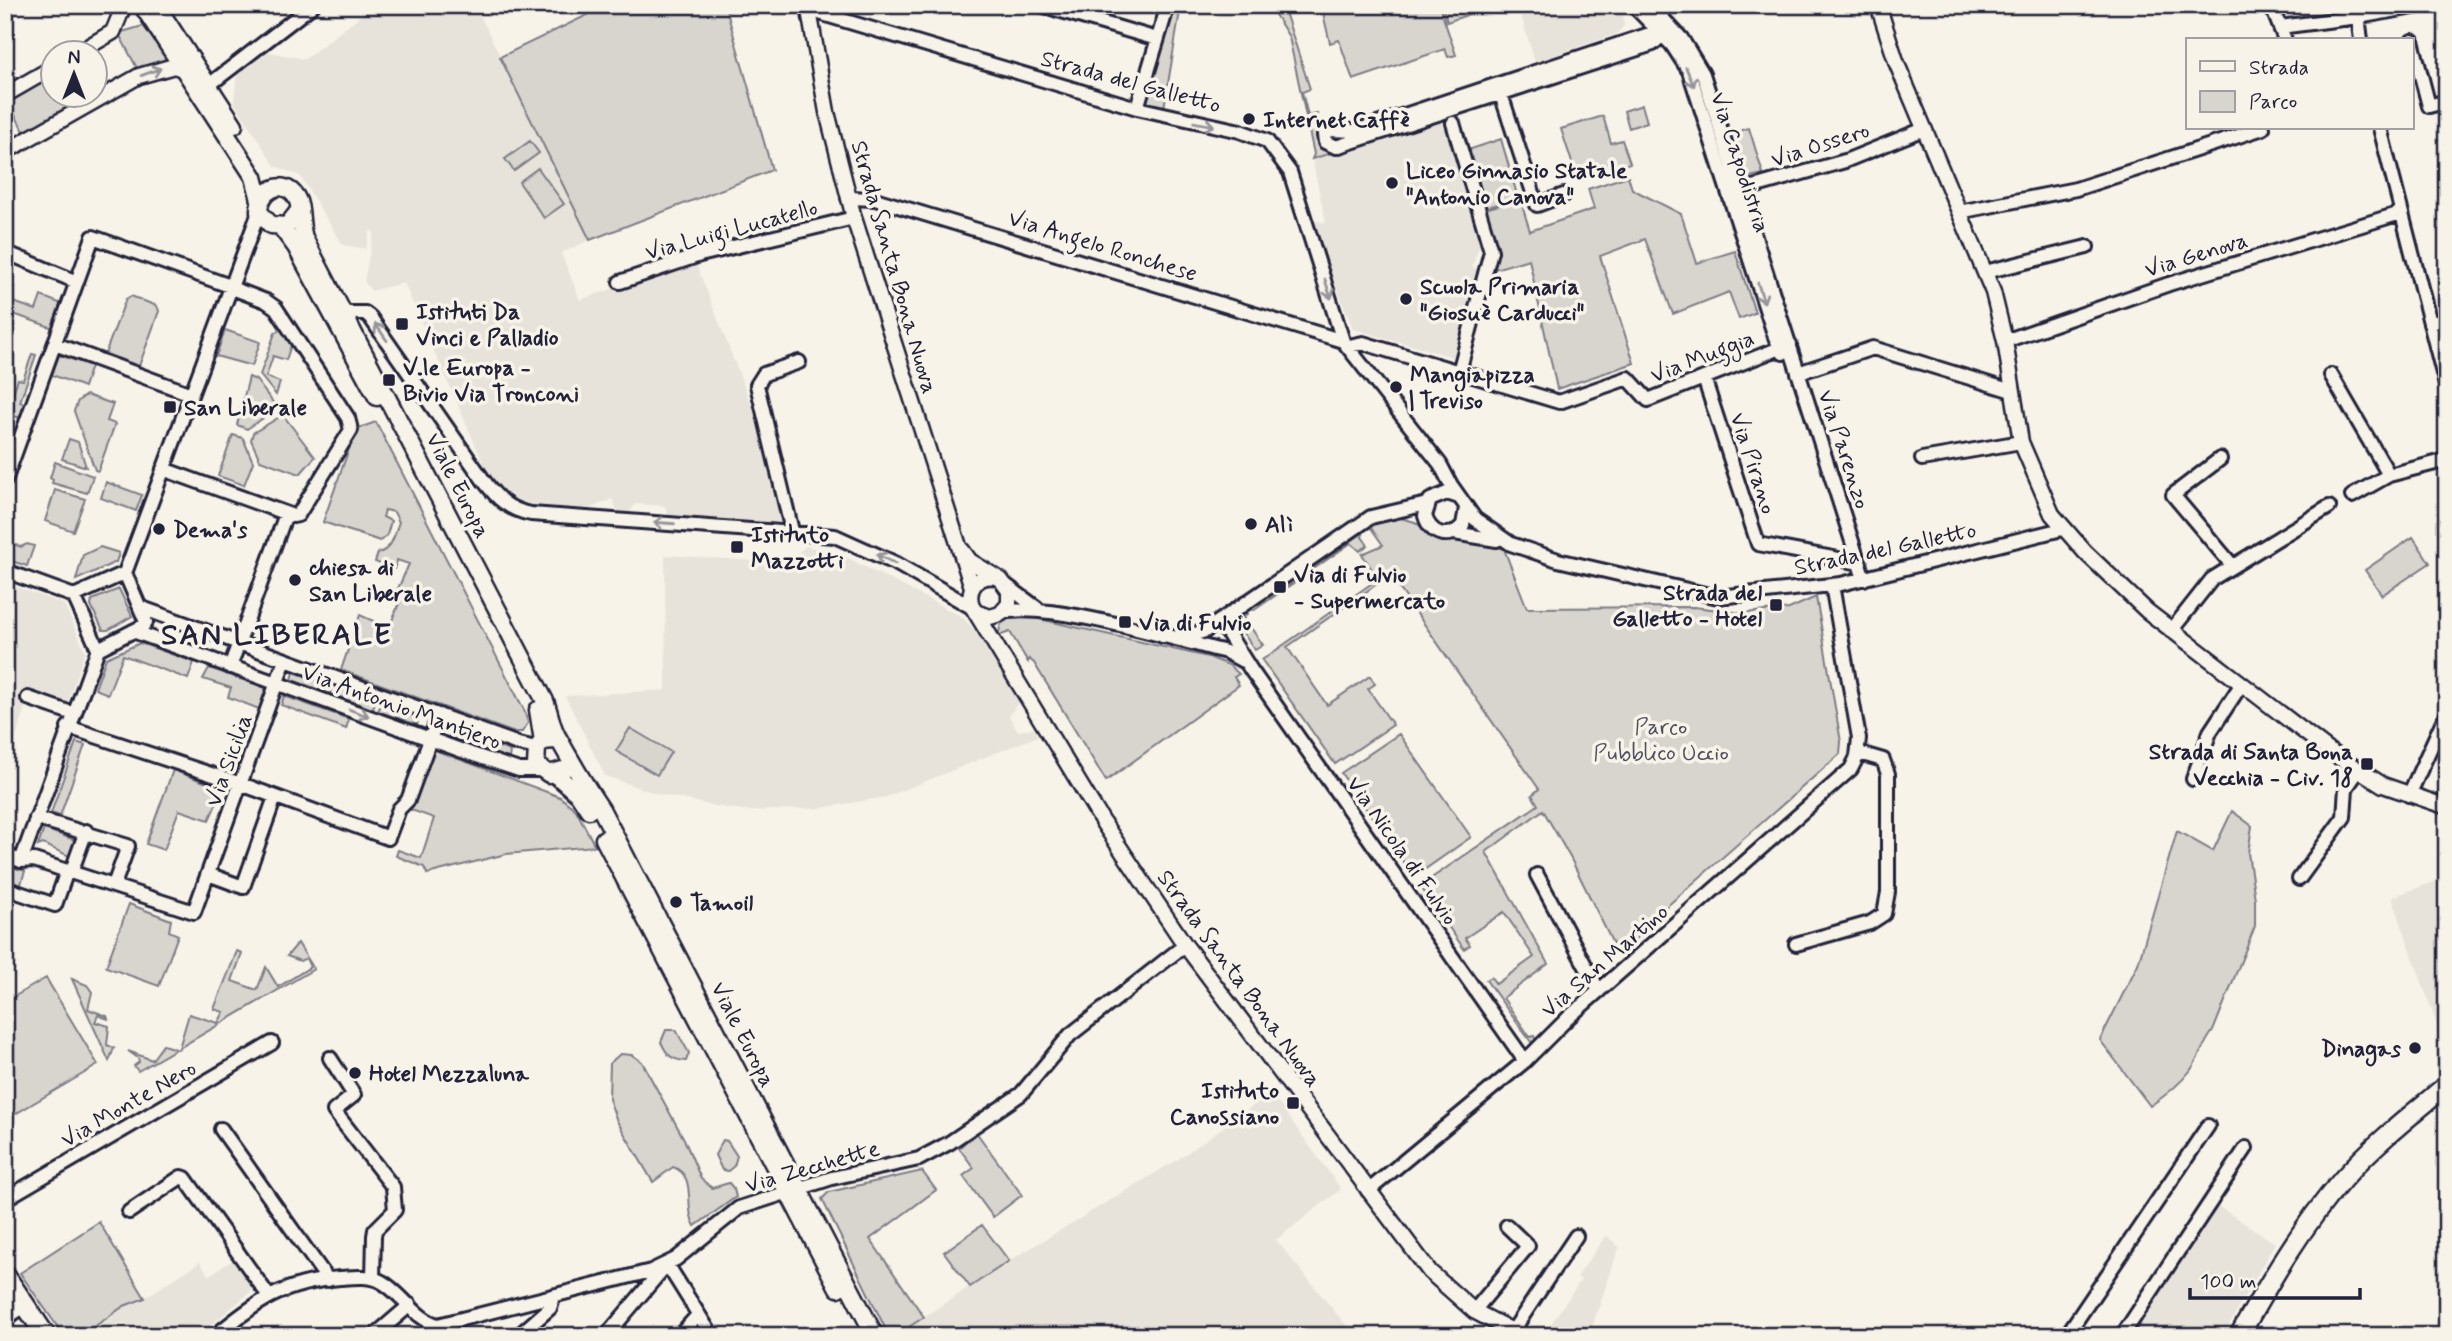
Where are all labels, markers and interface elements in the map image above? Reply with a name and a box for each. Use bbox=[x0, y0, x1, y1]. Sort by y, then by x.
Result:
north arrow bbox=[38, 38, 108, 108]
legend bbox=[2186, 38, 2414, 130]
street label: Strada del Galletto bbox=[1037, 44, 1224, 121]
text: N bbox=[68, 46, 80, 71]
text: Strada bbox=[2249, 54, 2309, 82]
one-way arrow bbox=[140, 65, 162, 77]
one-way arrow bbox=[1684, 66, 1697, 87]
street label: Via Capodistria bbox=[1702, 88, 1776, 237]
text: Parco bbox=[2249, 88, 2297, 116]
place label: Internet Caffè bbox=[1263, 106, 1410, 136]
marker: Internet Caffè bbox=[1241, 111, 1257, 127]
street label: Via Ossero bbox=[1768, 116, 1874, 176]
one-way arrow bbox=[1192, 117, 1215, 131]
street label: Strada Santa Bona Nuova bbox=[843, 137, 944, 398]
place label: Liceo Ginnasio Statale "Antonio Canova" bbox=[1406, 157, 1628, 213]
marker: Liceo Ginnasio Statale "Antonio Canova" bbox=[1384, 175, 1400, 191]
street label: Via Luigi Lucatello bbox=[642, 193, 822, 270]
street label: Via Angelo Ronchese bbox=[1004, 204, 1201, 292]
street label: Via Genova bbox=[2141, 226, 2252, 286]
place label: Scuola Primaria "Giosuè Carducci" bbox=[1420, 273, 1584, 329]
one-way arrow bbox=[1323, 277, 1336, 299]
one-way arrow bbox=[1755, 282, 1768, 304]
marker: Scuola Primaria "Giosuè Carducci" bbox=[1398, 291, 1414, 307]
place label: Istituti Da Vinci e Palladio bbox=[416, 298, 559, 354]
marker: Istituti Da Vinci e Palladio bbox=[394, 316, 410, 332]
one-way arrow bbox=[374, 323, 388, 342]
street label: Via Muggia bbox=[1646, 324, 1760, 393]
place label: V.le Europa - Bivio Via Tronconi bbox=[403, 354, 579, 410]
place label: Mangiapizza | Treviso bbox=[1409, 361, 1535, 417]
marker: V.le Europa - Bivio Via Tronconi bbox=[381, 372, 397, 388]
marker: Mangiapizza | Treviso bbox=[1388, 379, 1404, 395]
street label: Via Parenzo bbox=[1810, 386, 1876, 513]
place label: San Liberale bbox=[184, 394, 307, 424]
marker: San Liberale bbox=[162, 399, 178, 415]
street label: Via Pirano bbox=[1722, 409, 1783, 518]
street label: Viale Europa bbox=[418, 428, 497, 544]
place label: Alì bbox=[1265, 511, 1293, 541]
place label: Dema's bbox=[173, 516, 248, 546]
one-way arrow bbox=[653, 516, 676, 529]
marker: Alì bbox=[1243, 516, 1259, 532]
street label: Strada del Galletto bbox=[1792, 516, 1979, 584]
marker: Dema's bbox=[151, 521, 167, 537]
place label: Istituto Mazzotti bbox=[751, 521, 843, 577]
marker: Istituto Mazzotti bbox=[729, 539, 745, 555]
one-way arrow bbox=[876, 551, 897, 565]
place label: chiesa di San Liberale bbox=[308, 554, 432, 610]
place label: Via di Fulvio - Supermercato bbox=[1294, 561, 1445, 617]
marker: chiesa di San Liberale bbox=[287, 572, 303, 588]
marker: Via di Fulvio - Supermercato bbox=[1272, 579, 1288, 595]
place label: Strada del Galletto - Hotel bbox=[1612, 579, 1762, 635]
marker: Strada del Galletto - Hotel bbox=[1768, 597, 1784, 613]
place label: Via di Fulvio bbox=[1139, 609, 1252, 639]
marker: Via di Fulvio bbox=[1117, 614, 1133, 630]
district label: SAN LIBERALE bbox=[161, 616, 393, 655]
street label: Via Antonio Mantiero bbox=[298, 658, 505, 758]
one-way arrow bbox=[347, 708, 369, 720]
street label: Via Sicilia bbox=[199, 710, 260, 811]
park label: Parco Pubblico Uccio bbox=[1593, 713, 1729, 769]
place label: Strada di Santa Bona Vecchia - Civ. 18 bbox=[2149, 738, 2353, 794]
marker: Strada di Santa Bona Vecchia - Civ. 18 bbox=[2359, 756, 2375, 772]
street label: Via Nicola di Fulvio bbox=[1339, 771, 1464, 932]
street label: Strada Santa Bona Nuova bbox=[1149, 864, 1328, 1094]
place label: Tamoil bbox=[690, 889, 753, 919]
marker: Tamoil bbox=[668, 894, 684, 910]
street label: Via San Martino bbox=[1535, 898, 1675, 1025]
street label: Viale Europa bbox=[703, 977, 782, 1093]
place label: Dinagas bbox=[2321, 1035, 2402, 1067]
marker: Dinagas bbox=[2407, 1040, 2423, 1056]
street label: Via Monte Nero bbox=[56, 1054, 202, 1156]
place label: Hotel Mezzaluna bbox=[369, 1060, 530, 1090]
marker: Hotel Mezzaluna bbox=[347, 1065, 363, 1081]
place label: Istituto Canossiano bbox=[1170, 1077, 1279, 1133]
marker: Istituto Canossiano bbox=[1285, 1095, 1301, 1111]
street label: Via Zecchette bbox=[742, 1134, 883, 1201]
scale bar bbox=[2190, 1257, 2359, 1301]
text: 100 m bbox=[2200, 1268, 2256, 1296]

